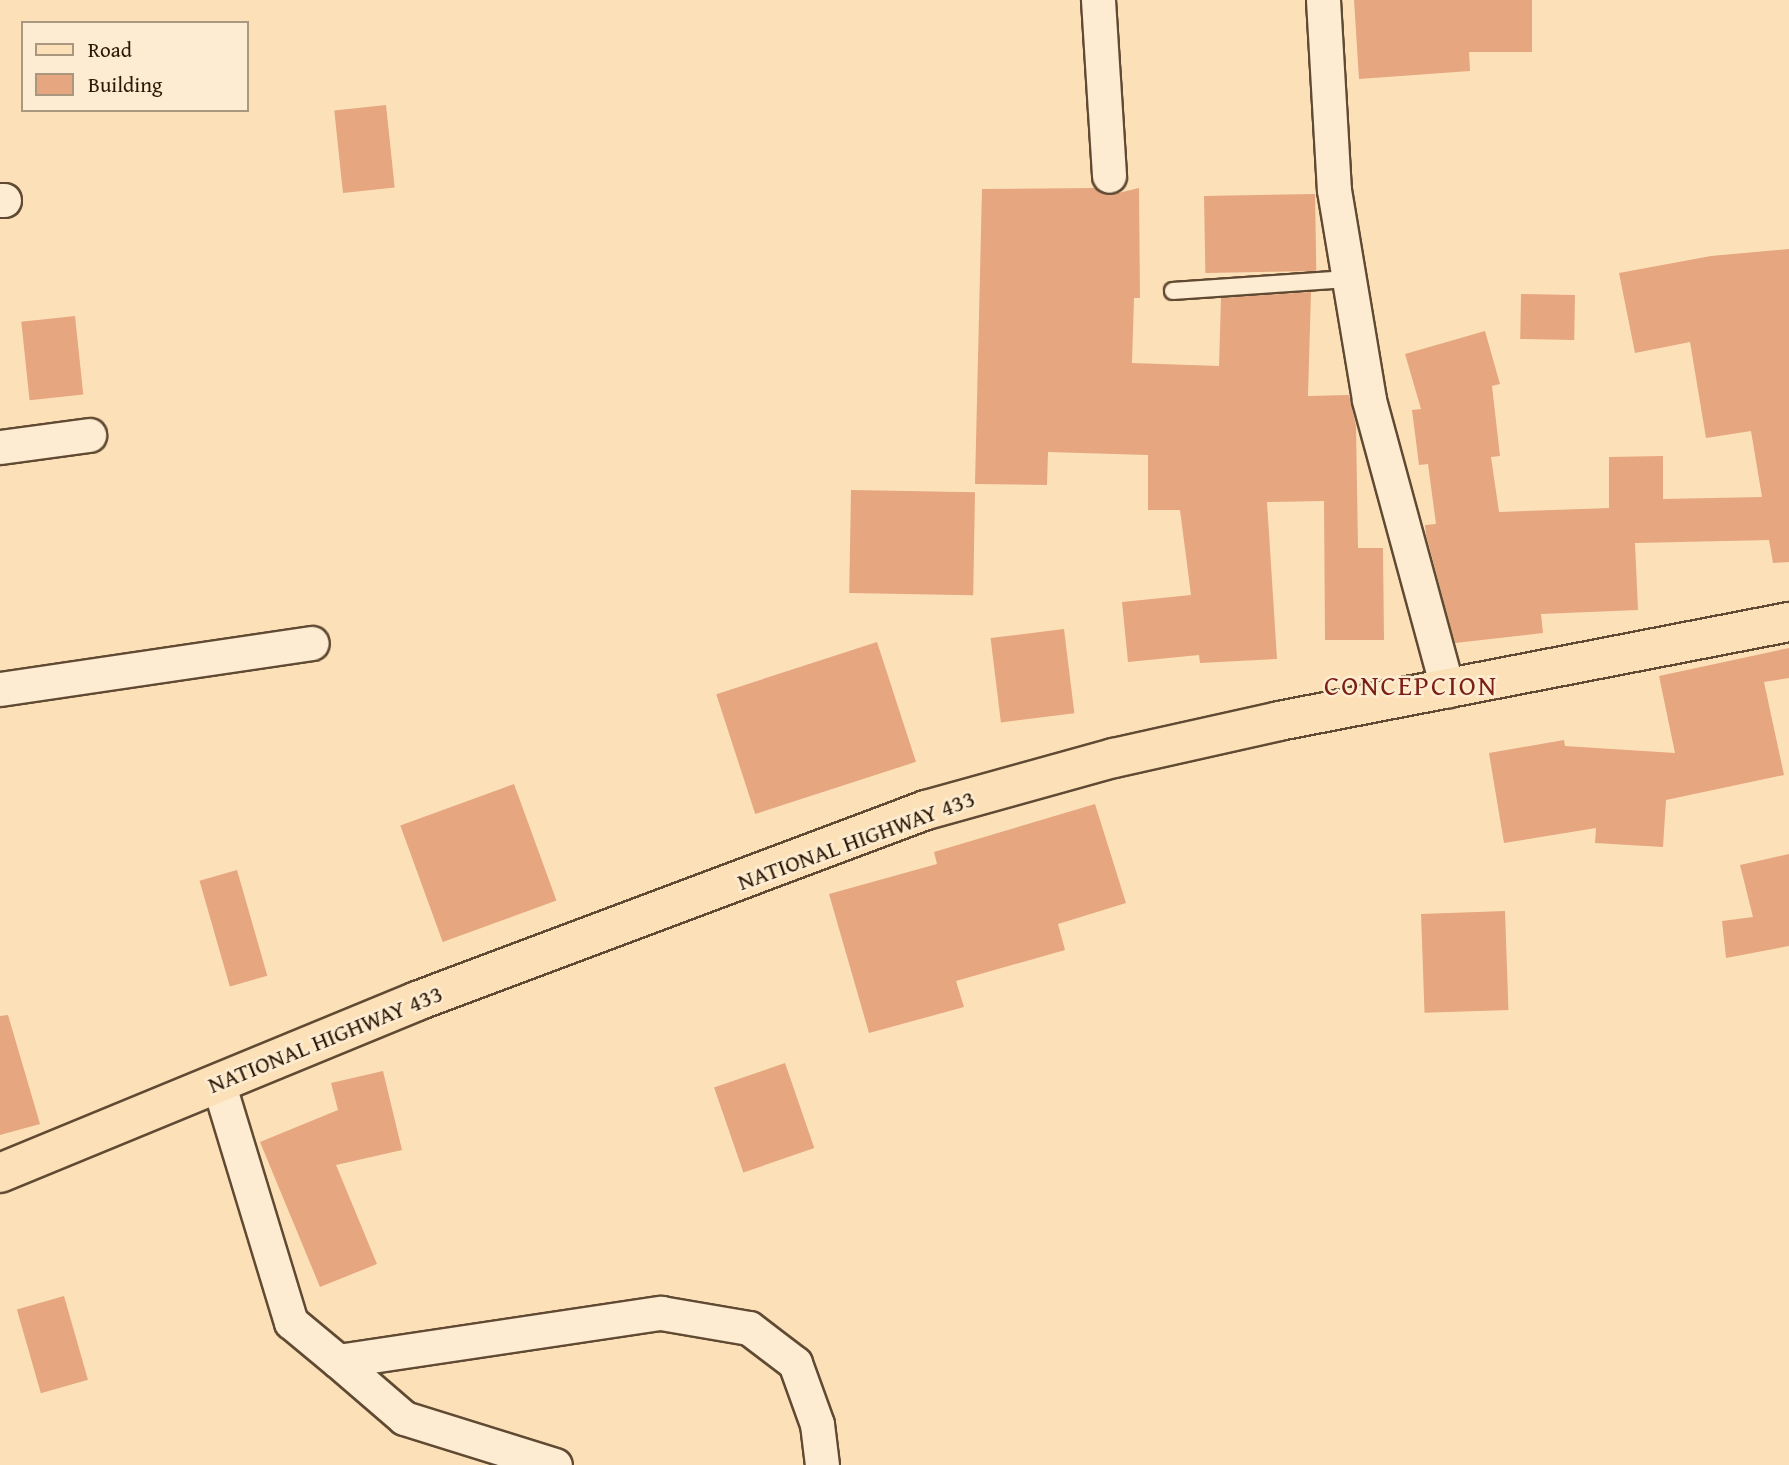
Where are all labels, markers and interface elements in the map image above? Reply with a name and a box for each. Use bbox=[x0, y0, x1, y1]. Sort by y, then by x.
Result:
legend bbox=[21, 21, 248, 112]
text: Road bbox=[88, 34, 132, 65]
text: Building bbox=[88, 69, 162, 100]
district label: CONCEPCION bbox=[1325, 668, 1497, 702]
street label: NATIONAL HIGHWAY 433 bbox=[733, 784, 979, 896]
street label: NATIONAL HIGHWAY 433 bbox=[204, 979, 446, 1099]

